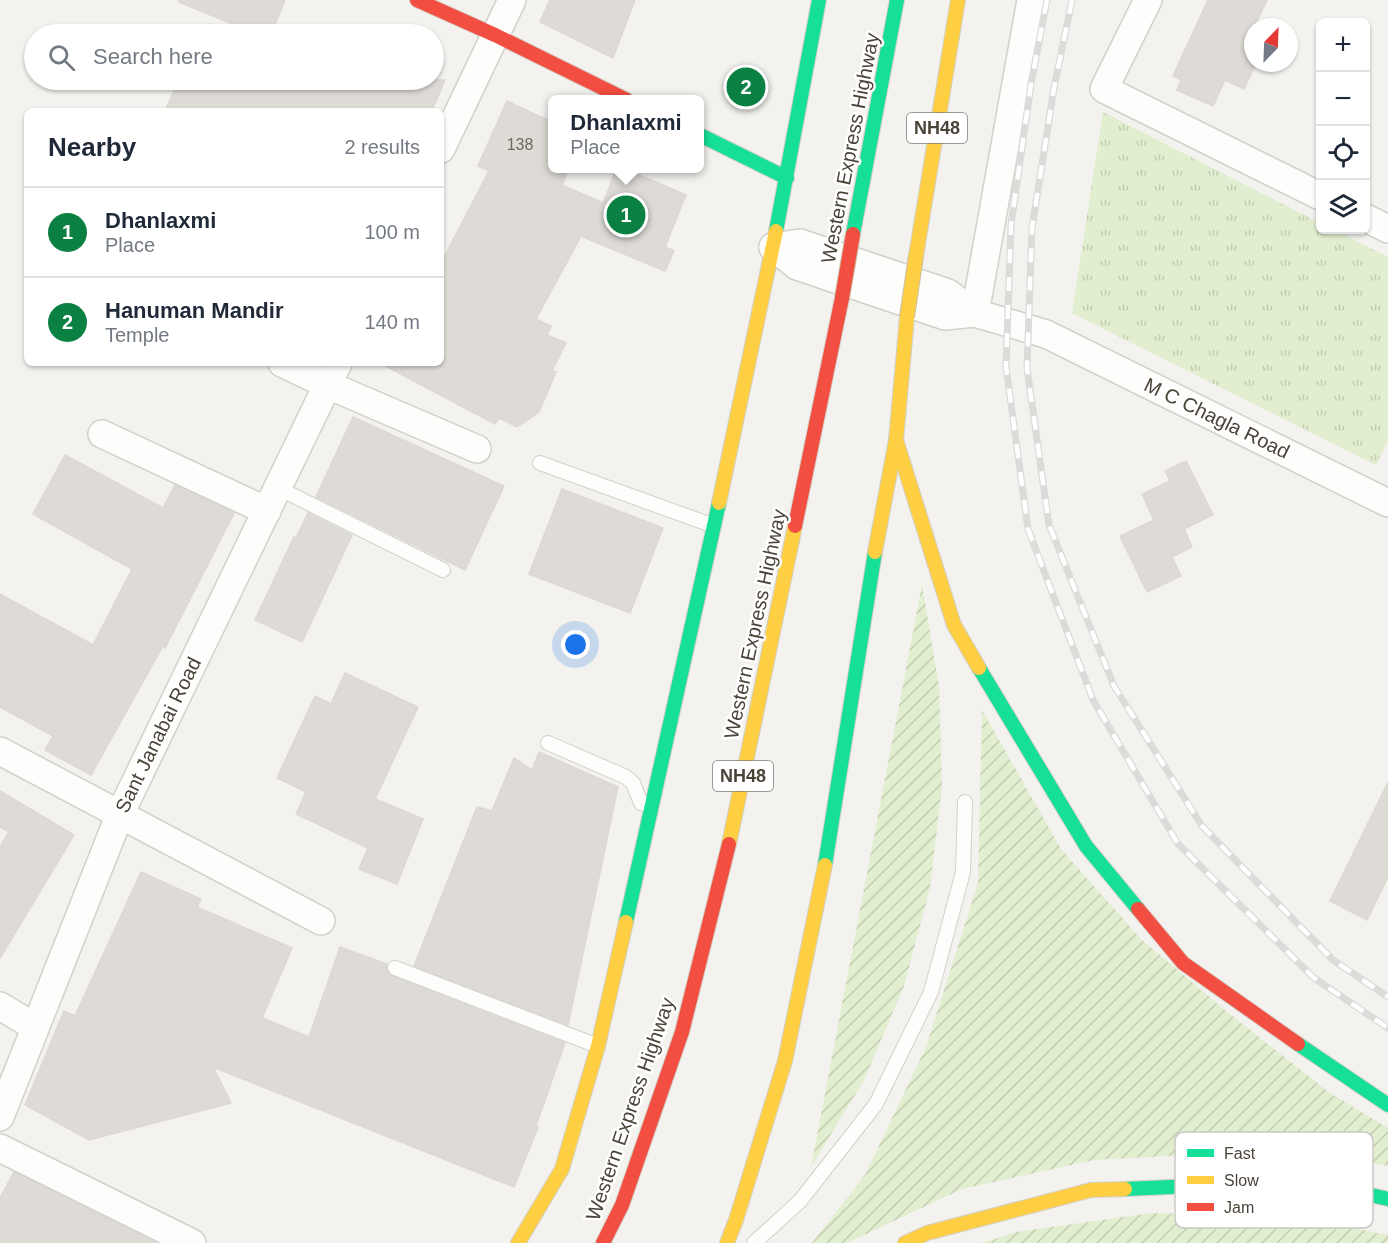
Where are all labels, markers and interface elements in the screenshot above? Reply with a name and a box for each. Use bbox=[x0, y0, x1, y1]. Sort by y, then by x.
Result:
north arrow bbox=[1244, 18, 1298, 72]
map controls bbox=[1316, 18, 1370, 234]
button: + bbox=[1316, 18, 1370, 72]
search box bbox=[24, 24, 444, 90]
street label: Western Express Highway bbox=[817, 31, 883, 265]
icon: search bbox=[45, 41, 78, 74]
text: Search here bbox=[93, 44, 213, 69]
pin: 2 bbox=[726, 64, 766, 110]
button: − bbox=[1316, 72, 1370, 126]
popup bbox=[548, 95, 704, 173]
text: Dhanlaxmi bbox=[570, 110, 682, 135]
road number: NH48 bbox=[907, 113, 967, 143]
button: locate bbox=[1316, 126, 1370, 180]
text: Nearby bbox=[48, 132, 136, 162]
text: 2 results bbox=[344, 136, 420, 158]
house number: 138 bbox=[507, 136, 533, 153]
text: Place bbox=[570, 136, 620, 158]
button: layers bbox=[1316, 180, 1370, 234]
pin: 1 bbox=[606, 192, 646, 238]
text: Dhanlaxmi bbox=[105, 208, 216, 233]
text: 1 bbox=[62, 221, 73, 243]
text: 100 m bbox=[364, 221, 420, 243]
text: Place bbox=[105, 234, 155, 256]
text: Hanuman Mandir bbox=[105, 298, 283, 323]
text: 2 bbox=[62, 311, 73, 333]
text: 140 m bbox=[364, 311, 420, 333]
text: Temple bbox=[105, 324, 169, 346]
street label: M C Chagla Road bbox=[1141, 373, 1293, 463]
street label: Western Express Highway bbox=[720, 507, 790, 741]
your location bbox=[561, 630, 590, 659]
street label: Sant Janabai Road bbox=[111, 654, 205, 816]
road number: NH48 bbox=[713, 761, 773, 791]
street label: Western Express Highway bbox=[581, 995, 679, 1223]
legend bbox=[1175, 1132, 1373, 1228]
text: Fast bbox=[1224, 1145, 1256, 1162]
text: Slow bbox=[1224, 1172, 1259, 1189]
text: Jam bbox=[1224, 1199, 1254, 1216]

